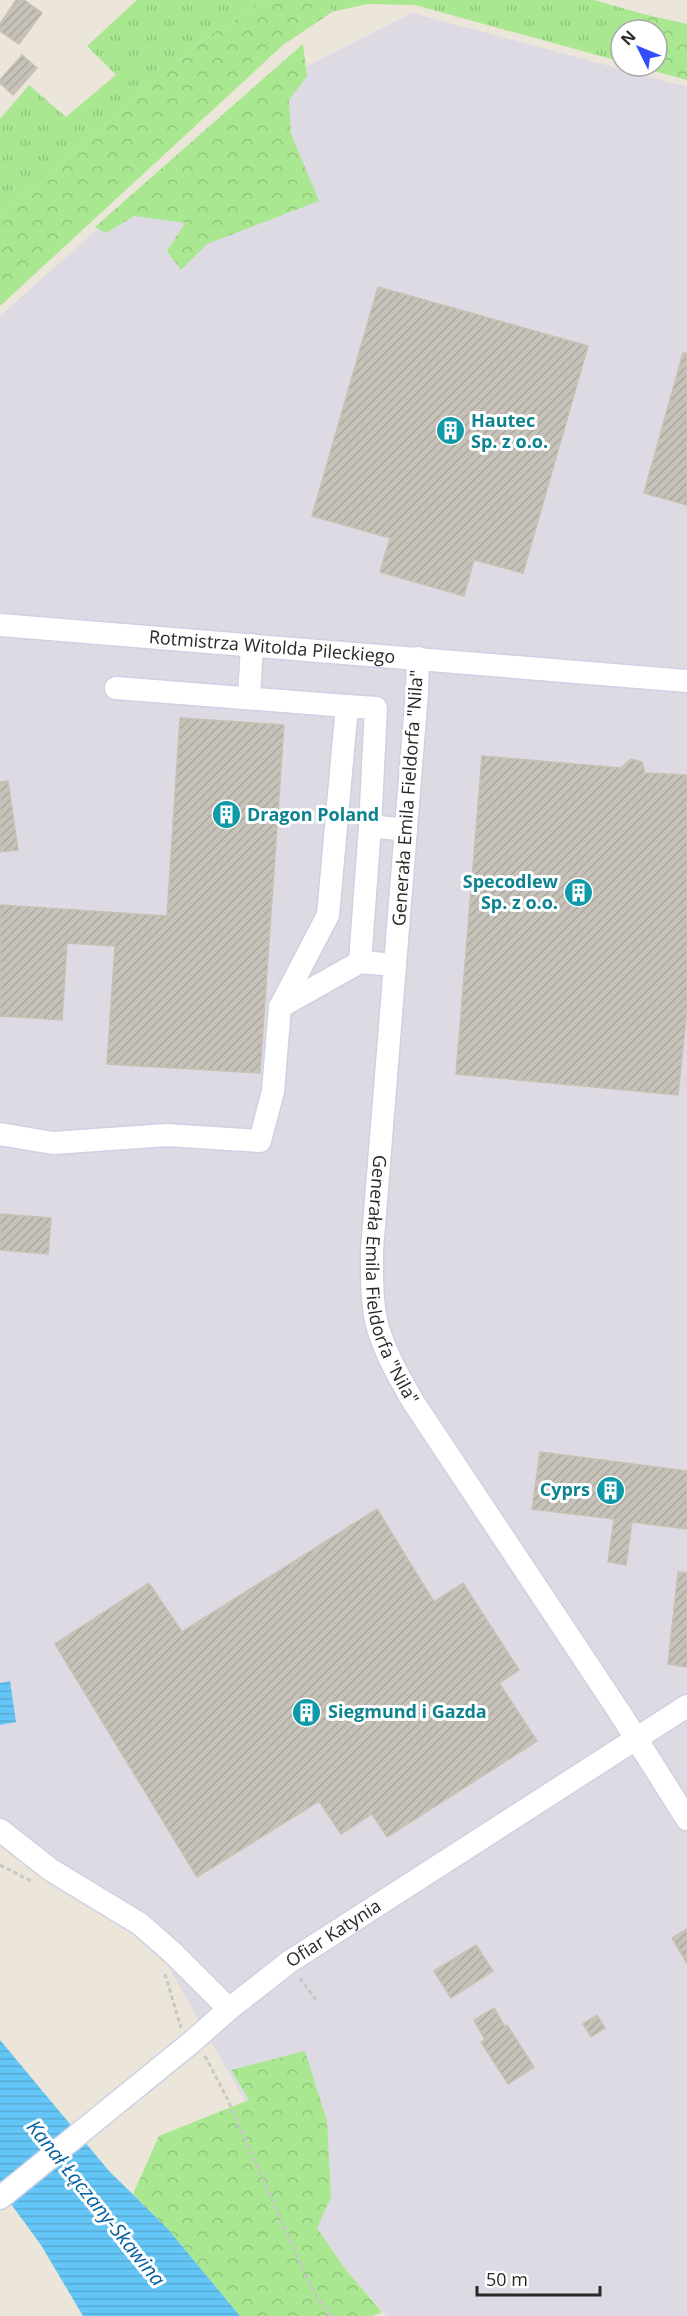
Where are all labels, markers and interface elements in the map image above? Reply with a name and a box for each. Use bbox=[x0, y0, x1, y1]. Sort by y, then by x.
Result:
north arrow bbox=[609, 18, 669, 78]
text: N bbox=[616, 26, 641, 50]
place label: Hautec Sp. z o.o. bbox=[471, 408, 548, 453]
building icon: Hautec Sp. z o.o. bbox=[434, 415, 466, 447]
street label: Rotmistrza Witolda Pileckiego bbox=[148, 624, 396, 668]
street label: Generała Emila Fieldorfa "Nila" bbox=[386, 669, 428, 927]
building icon: Dragon Poland bbox=[210, 799, 242, 831]
place label: Dragon Poland bbox=[247, 802, 379, 826]
place label: Specodlew Sp. z o.o. bbox=[463, 869, 559, 914]
building icon: Specodlew Sp. z o.o. bbox=[563, 876, 595, 908]
street label: Generała Emila Fieldorfa "Nila" bbox=[361, 1154, 425, 1408]
building icon: Cyprs bbox=[595, 1474, 627, 1506]
place label: Cyprs bbox=[540, 1477, 590, 1501]
building icon: Siegmund i Gazda bbox=[291, 1696, 323, 1728]
place label: Siegmund i Gazda bbox=[328, 1699, 487, 1723]
street label: Ofiar Katynia bbox=[281, 1893, 385, 1972]
water label: Kanał Łączany-Skawina bbox=[21, 2114, 172, 2291]
scale bar bbox=[477, 2259, 600, 2297]
text: 50 m bbox=[486, 2267, 528, 2291]

